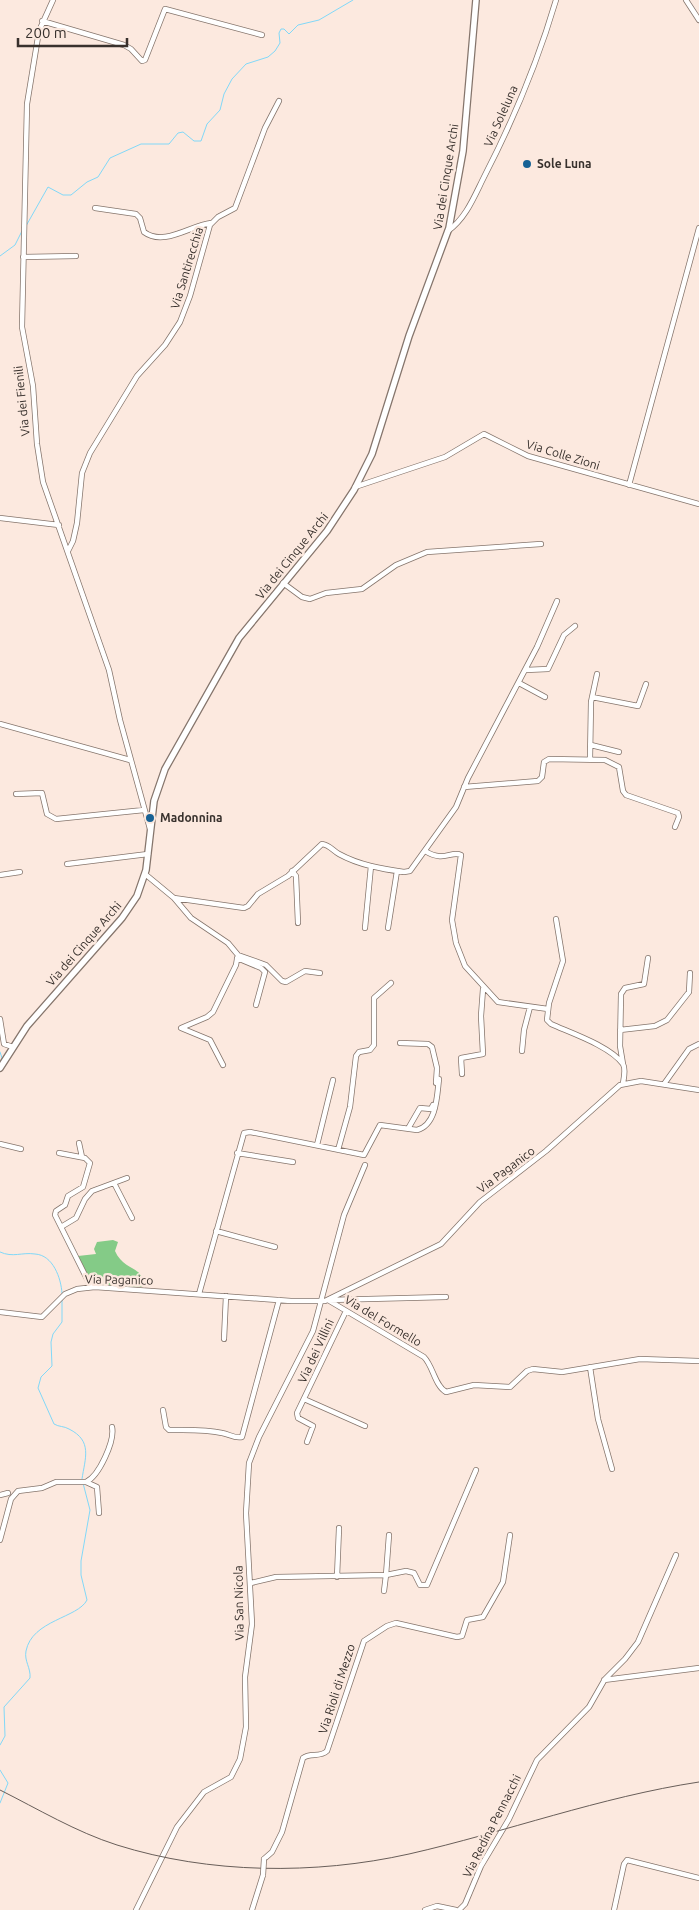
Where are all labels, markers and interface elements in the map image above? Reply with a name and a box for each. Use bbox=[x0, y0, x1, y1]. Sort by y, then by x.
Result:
scale bar bbox=[18, 15, 126, 47]
text: 200 m bbox=[25, 24, 67, 41]
street label: Via Soleluna bbox=[481, 83, 520, 149]
street label: Via dei Cinque Archi bbox=[431, 123, 460, 231]
place label: Sole Luna bbox=[537, 157, 592, 170]
marker: Sole Luna bbox=[521, 158, 533, 170]
street label: Via Santirecchia bbox=[168, 225, 205, 310]
street label: Via dei Fienili bbox=[11, 365, 32, 437]
street label: Via Colle Zioni bbox=[525, 437, 602, 472]
street label: Via dei Cinque Archi bbox=[253, 510, 330, 601]
place label: Madonnina bbox=[160, 811, 223, 824]
marker: Madonnina bbox=[144, 812, 156, 824]
street label: Via dei Cinque Archi bbox=[44, 899, 124, 988]
street label: Via Paganico bbox=[474, 1144, 537, 1195]
street label: Via Paganico bbox=[85, 1272, 153, 1287]
street label: Via del Formello bbox=[342, 1292, 424, 1349]
street label: Via dei Villini bbox=[295, 1317, 336, 1385]
street label: Via San Nicola bbox=[231, 1565, 246, 1641]
street label: Via Rioli di Mezzo bbox=[316, 1642, 357, 1735]
street label: Via Redina Pennacchi bbox=[460, 1772, 523, 1879]

